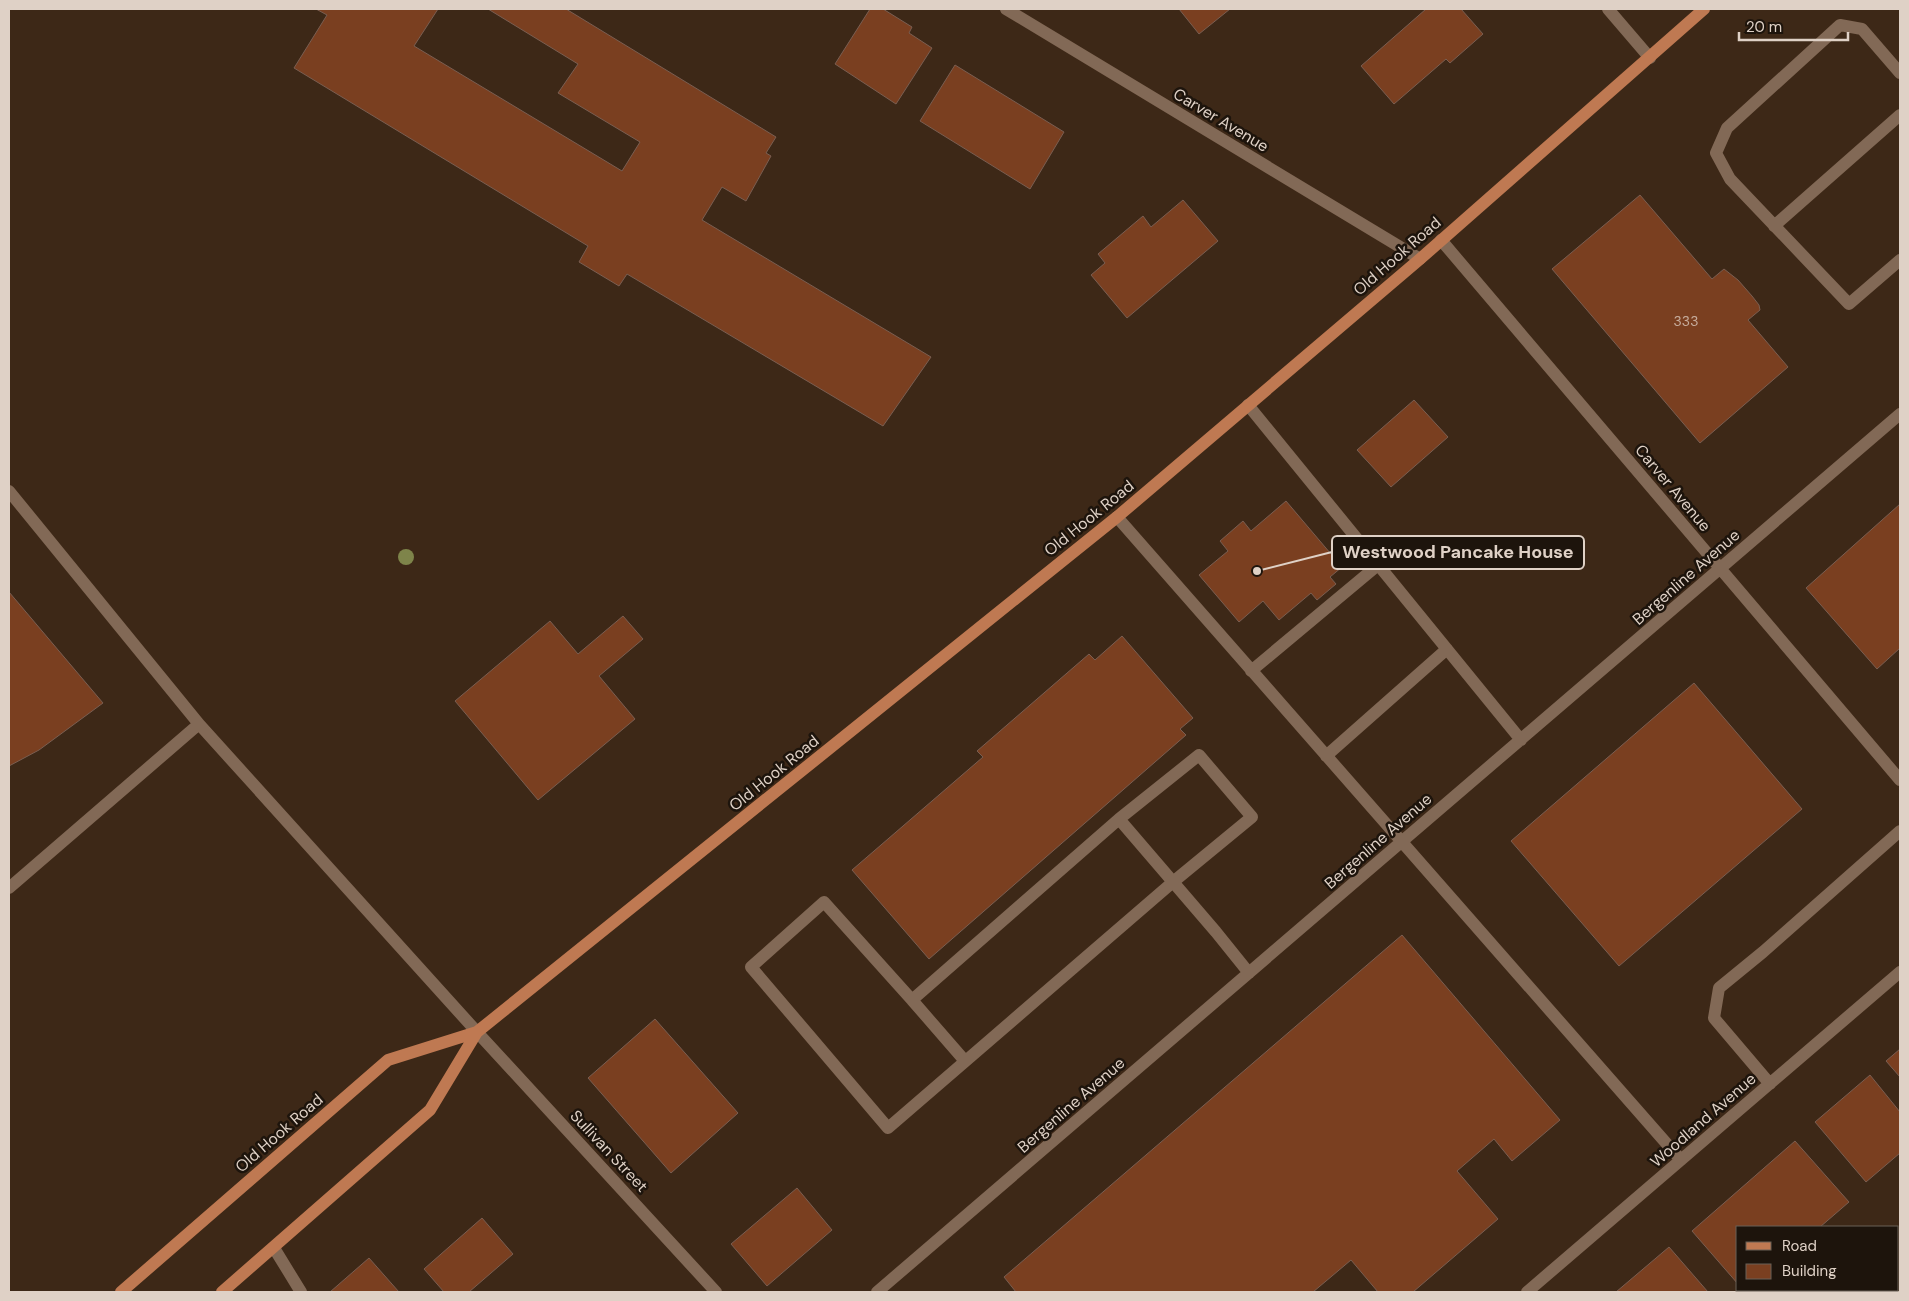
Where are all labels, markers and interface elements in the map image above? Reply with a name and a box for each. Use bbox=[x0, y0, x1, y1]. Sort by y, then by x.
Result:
scale bar bbox=[1739, 10, 1848, 42]
text: 20 m bbox=[1746, 17, 1782, 37]
street label: Carver Avenue bbox=[1169, 83, 1273, 157]
street label: Old Hook Road bbox=[1349, 212, 1445, 300]
house number: 333 bbox=[1674, 312, 1698, 330]
street label: Carver Avenue bbox=[1630, 440, 1716, 536]
street label: Old Hook Road bbox=[1040, 475, 1138, 561]
street label: Bergenline Avenue bbox=[1628, 525, 1744, 629]
callout: Westwood Pancake House bbox=[1332, 536, 1584, 569]
text: Westwood Pancake House bbox=[1342, 540, 1574, 564]
street label: Old Hook Road bbox=[725, 730, 823, 816]
street label: Bergenline Avenue bbox=[1320, 789, 1436, 893]
street label: Bergenline Avenue bbox=[1013, 1053, 1129, 1157]
street label: Woodland Avenue bbox=[1646, 1068, 1760, 1172]
street label: Old Hook Road bbox=[231, 1089, 327, 1177]
street label: Sullivan Street bbox=[566, 1105, 652, 1197]
legend bbox=[1736, 1226, 1899, 1291]
text: Road bbox=[1782, 1236, 1817, 1256]
text: Building bbox=[1782, 1261, 1837, 1281]

